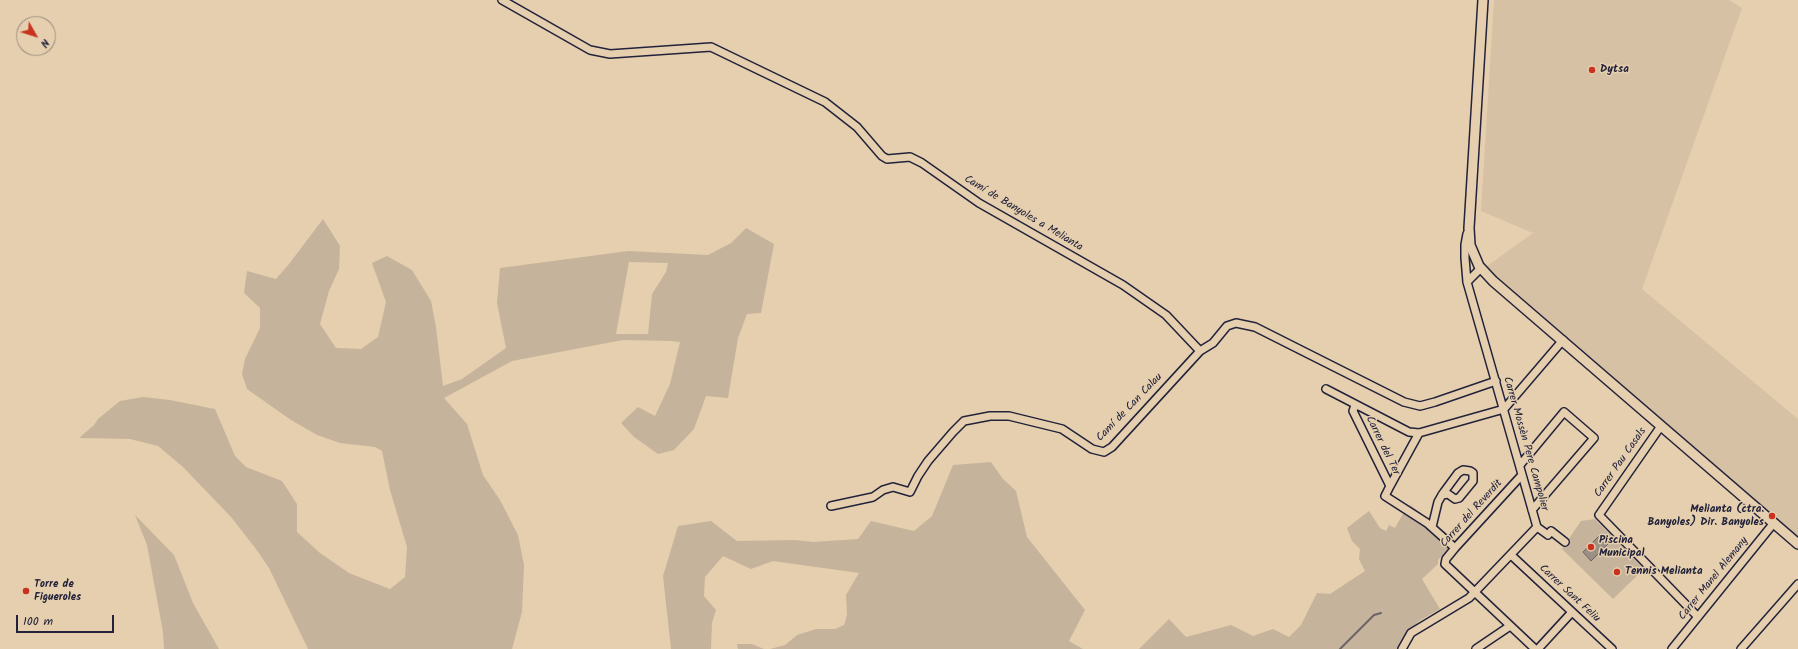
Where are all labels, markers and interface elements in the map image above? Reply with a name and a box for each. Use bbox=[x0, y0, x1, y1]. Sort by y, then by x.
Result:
north arrow bbox=[16, 16, 56, 56]
text: N bbox=[35, 35, 54, 51]
place label: Dytsa bbox=[1600, 63, 1629, 77]
marker: Dytsa bbox=[1587, 65, 1597, 75]
street label: Camí de Banyoles a Melianta bbox=[961, 173, 1085, 255]
street label: Camí de Can Calau bbox=[1094, 371, 1166, 445]
street label: Carrer Mossèn Pere Campolier bbox=[1500, 376, 1550, 512]
street label: Carrer del Ter bbox=[1362, 414, 1402, 478]
street label: Carrer Pau Casals bbox=[1592, 426, 1650, 500]
street label: Carrer del Reverdit bbox=[1438, 477, 1506, 551]
place label: Melianta (ctra. Banyoles) Dir. Banyoles bbox=[1647, 503, 1764, 529]
marker: Melianta (ctra. Banyoles) Dir. Banyoles bbox=[1767, 511, 1777, 521]
place label: Piscina Municipal bbox=[1599, 534, 1644, 560]
street label: Carrer Manel Alemany bbox=[1676, 535, 1752, 623]
marker: Piscina Municipal bbox=[1586, 542, 1596, 552]
street label: Carrer Sant Feliu bbox=[1536, 562, 1602, 626]
place label: Tennis Melianta bbox=[1625, 565, 1703, 579]
marker: Tennis Melianta bbox=[1612, 567, 1622, 577]
place label: Torre de Figueroles bbox=[34, 578, 81, 604]
marker: Torre de Figueroles bbox=[21, 586, 31, 596]
scale bar bbox=[18, 607, 116, 633]
text: 100 m bbox=[23, 612, 53, 631]

